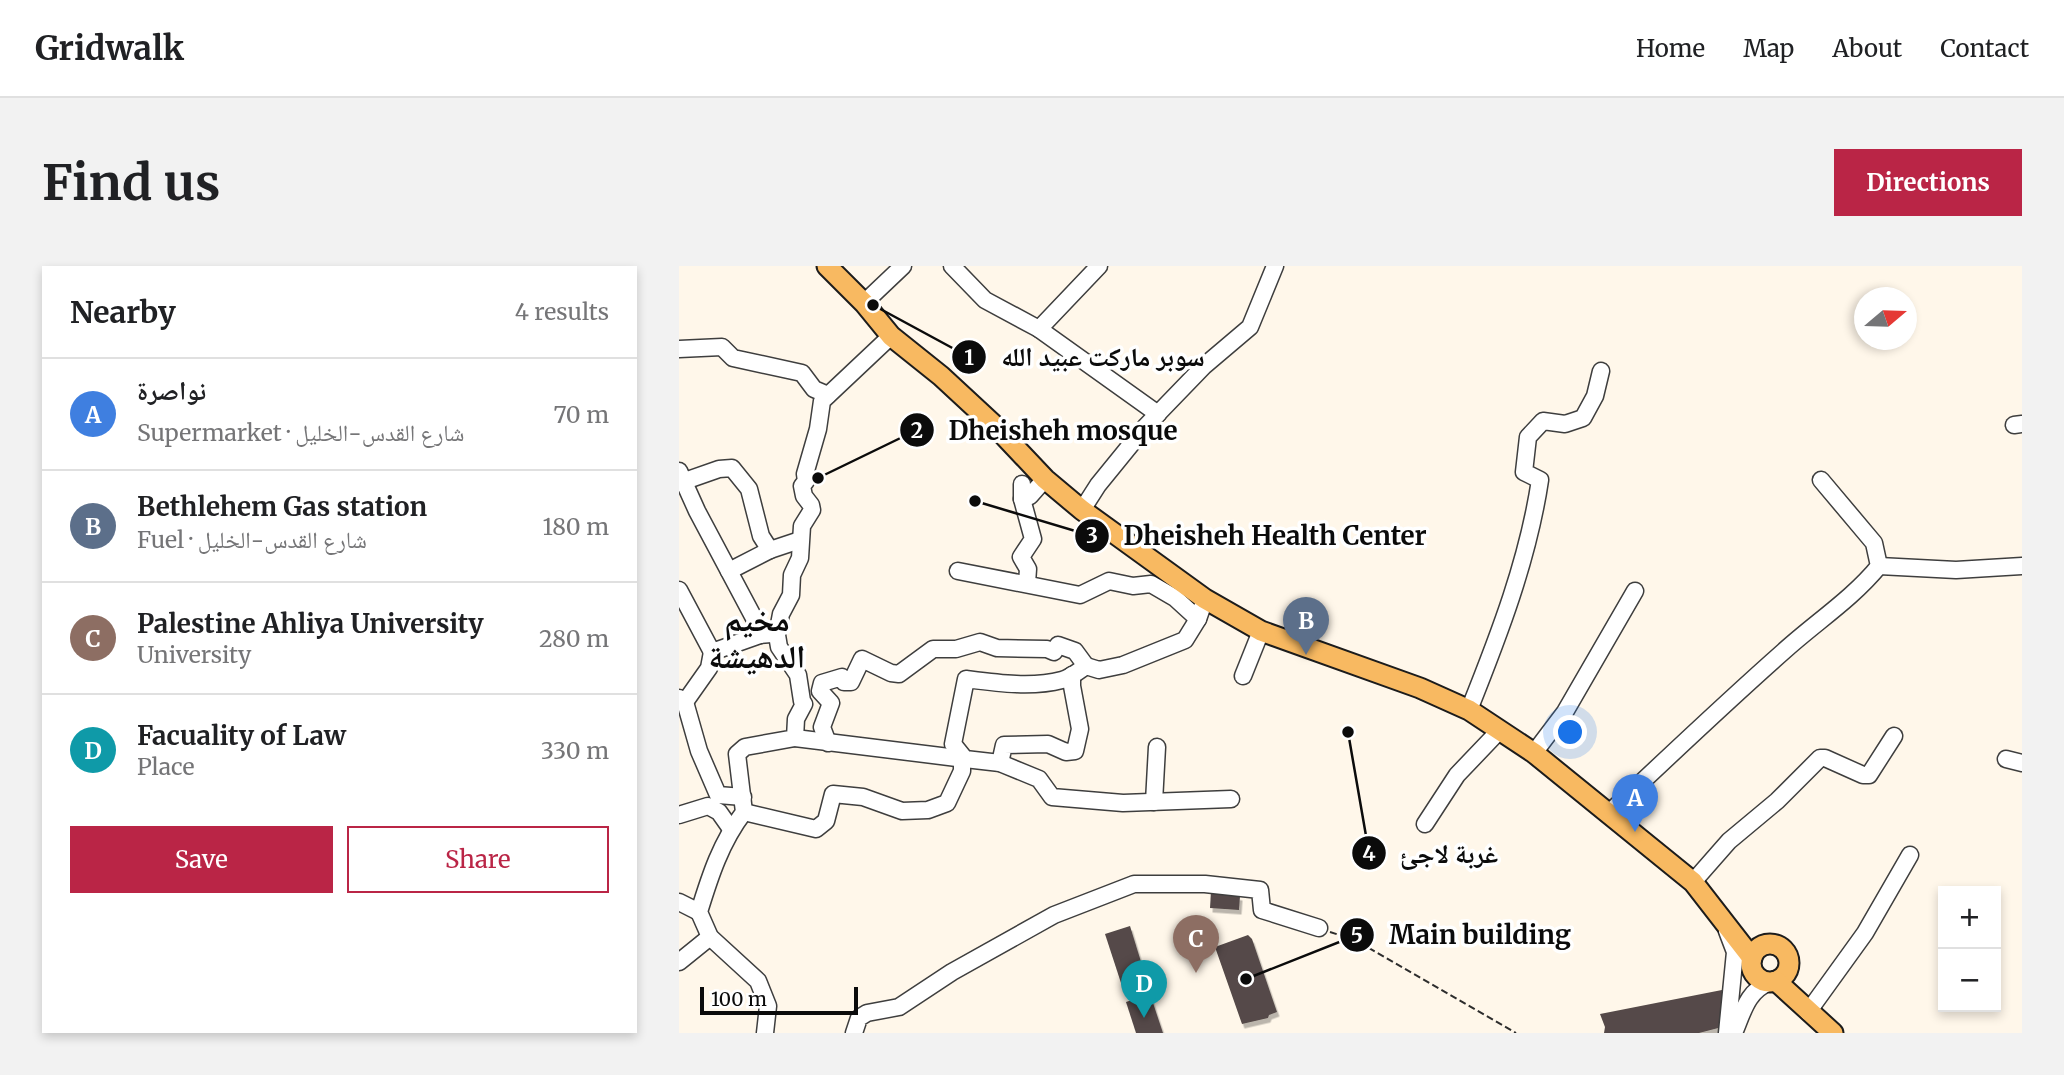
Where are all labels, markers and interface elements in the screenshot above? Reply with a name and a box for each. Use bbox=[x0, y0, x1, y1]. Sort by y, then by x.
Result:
text: Gridwalk bbox=[35, 28, 184, 69]
text: Home bbox=[1636, 33, 1705, 64]
text: Map bbox=[1743, 33, 1794, 64]
text: About bbox=[1832, 33, 1902, 64]
text: Contact bbox=[1940, 33, 2029, 64]
button: Directions bbox=[1834, 149, 2022, 216]
text: Find us bbox=[42, 152, 220, 213]
north arrow bbox=[1854, 287, 1917, 350]
text: Nearby bbox=[70, 293, 176, 331]
text: 4 results bbox=[515, 297, 609, 326]
callout: سوبر ماركت عبيد الله bbox=[952, 334, 1218, 381]
text: سوبر ماركت عبيد الله bbox=[1001, 340, 1205, 373]
text: 1 bbox=[964, 344, 974, 371]
text: نواصرة bbox=[137, 374, 206, 407]
text: A bbox=[85, 400, 101, 429]
text: 70 m bbox=[553, 400, 609, 429]
callout: Dheisheh mosque bbox=[899, 407, 1191, 454]
text: Dheisheh mosque bbox=[948, 414, 1178, 447]
text: 2 bbox=[911, 417, 923, 444]
text: Supermarket · شارع القدس-الخليل bbox=[137, 418, 464, 447]
text: Bethlehem Gas station bbox=[137, 490, 427, 523]
text: B bbox=[85, 512, 101, 541]
text: 180 m bbox=[543, 512, 609, 541]
callout: Dheisheh Health Center bbox=[1075, 512, 1441, 559]
text: Dheisheh Health Center bbox=[1123, 519, 1427, 552]
text: 3 bbox=[1086, 522, 1098, 549]
text: Fuel · شارع القدس-الخليل bbox=[137, 525, 367, 554]
pin: B bbox=[1283, 597, 1329, 655]
district label: مخيم الدهيشة bbox=[709, 600, 805, 677]
text: Palestine Ahliya University bbox=[137, 607, 484, 640]
text: C bbox=[85, 624, 101, 653]
text: 280 m bbox=[539, 624, 609, 653]
text: University bbox=[137, 640, 252, 669]
your location bbox=[1553, 715, 1587, 749]
text: Facuality of Law bbox=[137, 719, 346, 752]
text: D bbox=[84, 736, 102, 765]
text: 330 m bbox=[541, 736, 609, 765]
text: Place bbox=[137, 752, 194, 781]
pin: A bbox=[1612, 774, 1658, 832]
button: Save bbox=[70, 826, 333, 893]
button: Share bbox=[347, 826, 609, 893]
callout: غربة لاجئ bbox=[1351, 830, 1512, 877]
text: غربة لاجئ bbox=[1400, 837, 1498, 870]
text: 4 bbox=[1362, 840, 1376, 867]
map controls bbox=[1938, 886, 2001, 1012]
button: + bbox=[1938, 886, 2001, 949]
callout: Main building bbox=[1340, 912, 1585, 959]
pin: C bbox=[1173, 915, 1219, 973]
text: Main building bbox=[1389, 918, 1571, 951]
text: 5 bbox=[1351, 922, 1363, 949]
button: − bbox=[1938, 949, 2001, 1012]
pin: D bbox=[1121, 960, 1167, 1018]
scale bar bbox=[700, 984, 857, 1016]
text: 100 m bbox=[711, 987, 767, 1011]

